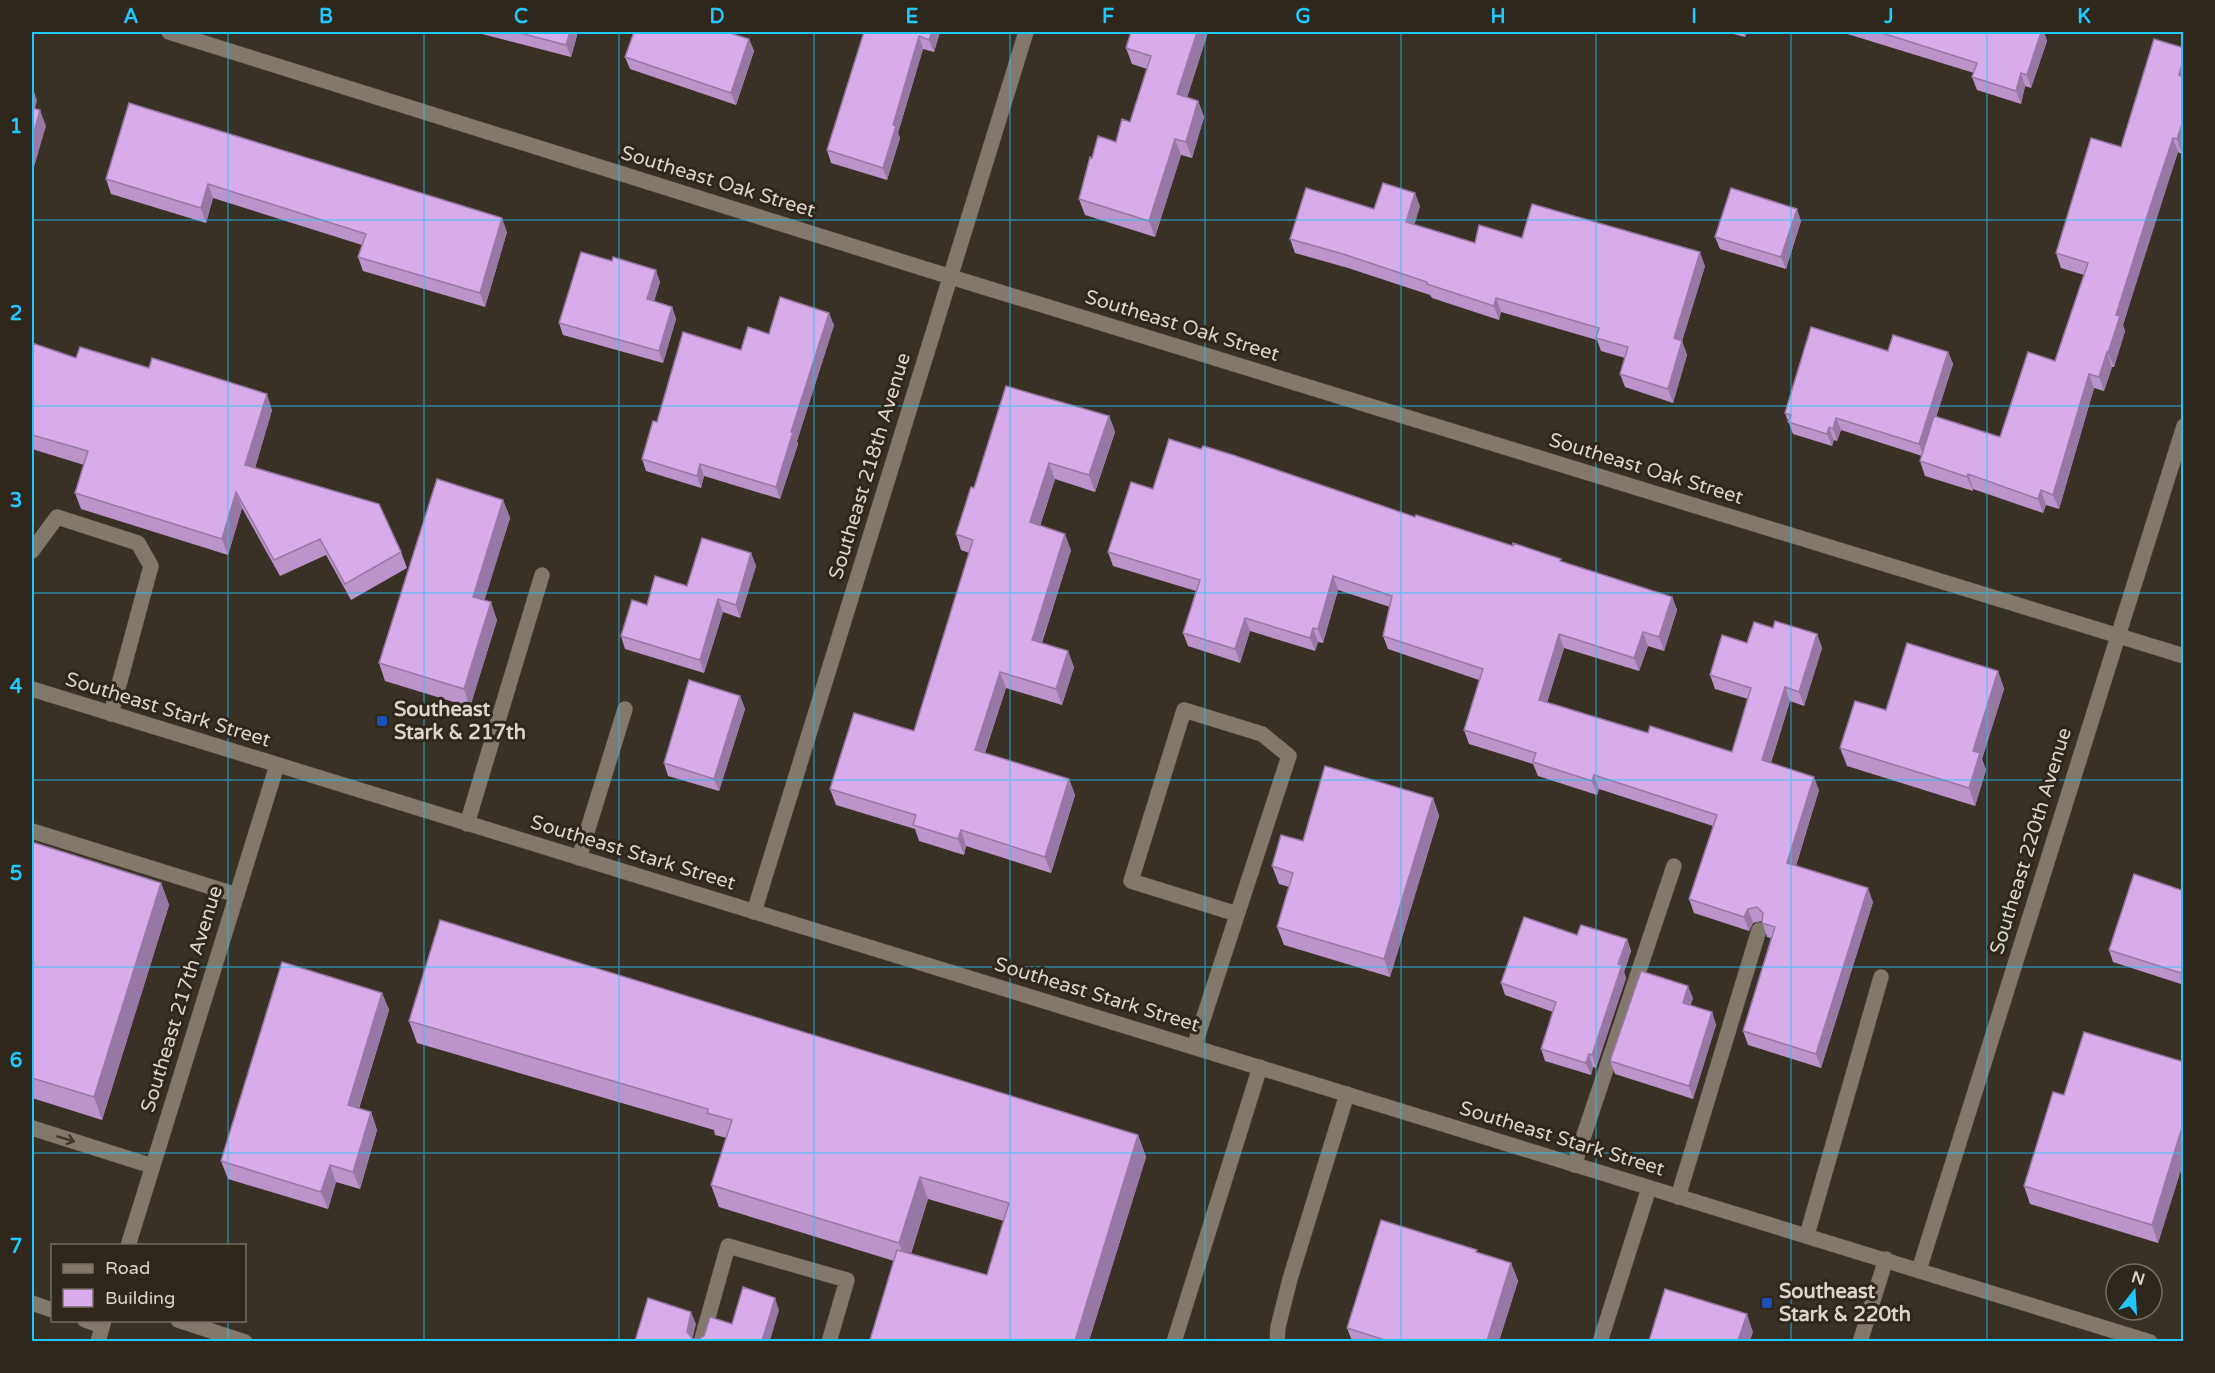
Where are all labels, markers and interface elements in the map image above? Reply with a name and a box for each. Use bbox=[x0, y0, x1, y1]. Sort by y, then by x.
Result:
text: A bbox=[124, 5, 139, 29]
text: B bbox=[319, 5, 333, 29]
text: C bbox=[514, 5, 528, 29]
text: D bbox=[709, 5, 725, 29]
text: E bbox=[906, 5, 919, 29]
text: F bbox=[1102, 5, 1114, 29]
text: G bbox=[1295, 5, 1311, 29]
text: H bbox=[1490, 5, 1506, 29]
text: I bbox=[1691, 5, 1697, 29]
text: J bbox=[1883, 5, 1894, 29]
text: K bbox=[2077, 5, 2091, 29]
text: 1 bbox=[10, 115, 22, 139]
street label: Southeast Oak Street bbox=[618, 141, 818, 223]
street label: Southeast Oak Street bbox=[1082, 285, 1282, 367]
text: 2 bbox=[10, 302, 22, 326]
street label: Southeast 218th Avenue bbox=[824, 350, 916, 582]
street label: Southeast Oak Street bbox=[1546, 428, 1746, 510]
text: 3 bbox=[10, 489, 22, 513]
street label: Southeast Stark Street bbox=[63, 667, 274, 753]
text: 4 bbox=[10, 675, 23, 699]
place label: Southeast Stark & 217th bbox=[394, 698, 526, 745]
marker: Southeast Stark & 217th bbox=[375, 714, 389, 728]
street label: Southeast 220th Avenue bbox=[1985, 725, 2077, 957]
street label: Southeast Stark Street bbox=[528, 810, 739, 896]
text: 5 bbox=[10, 862, 22, 886]
street label: Southeast 217th Avenue bbox=[136, 883, 228, 1115]
street label: Southeast Stark Street bbox=[992, 952, 1203, 1038]
text: 6 bbox=[10, 1049, 22, 1073]
street label: Southeast Stark Street bbox=[1457, 1096, 1668, 1182]
one-way arrow bbox=[56, 1134, 75, 1145]
text: 7 bbox=[10, 1235, 22, 1259]
legend bbox=[51, 1244, 246, 1322]
text: Road bbox=[105, 1257, 150, 1279]
north arrow bbox=[2104, 1262, 2164, 1322]
text: N bbox=[2129, 1267, 2147, 1290]
place label: Southeast Stark & 220th bbox=[1779, 1280, 1911, 1327]
text: Building bbox=[105, 1287, 175, 1309]
marker: Southeast Stark & 220th bbox=[1760, 1296, 1774, 1310]

